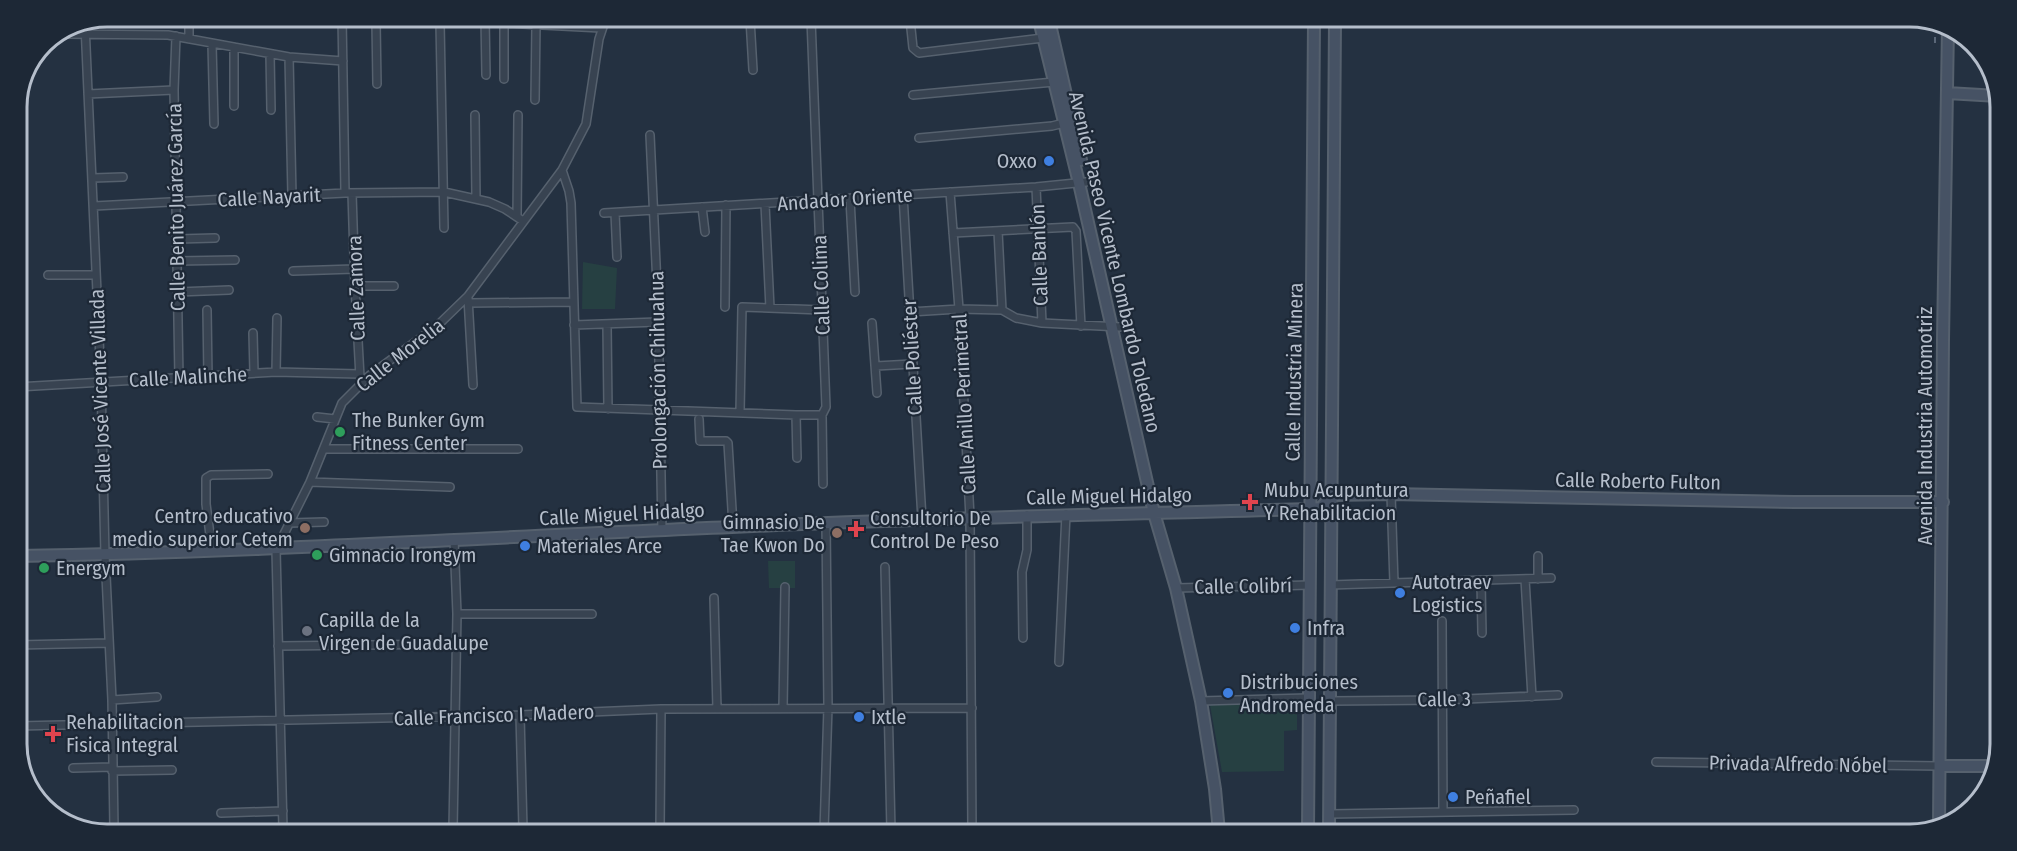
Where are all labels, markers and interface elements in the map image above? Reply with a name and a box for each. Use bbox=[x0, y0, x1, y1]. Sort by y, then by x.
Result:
street label: Avenida Paseo Vicente Lombardo Toledano bbox=[1064, 89, 1166, 435]
street label: Calle Benito Juárez García bbox=[162, 103, 190, 311]
place label: Oxxo bbox=[997, 149, 1037, 173]
marker: Oxxo bbox=[1042, 154, 1056, 168]
street label: Calle Nayarit bbox=[217, 182, 322, 212]
street label: Andador Oriente bbox=[777, 182, 913, 216]
street label: Calle Banlón bbox=[1025, 204, 1053, 306]
street label: Calle Colima bbox=[807, 234, 835, 336]
street label: Calle Zamora bbox=[342, 235, 370, 341]
street label: Prolongación Chihuahua bbox=[644, 271, 672, 469]
street label: Calle Industria Minera bbox=[1280, 282, 1308, 462]
street label: Calle José Vicente Villada bbox=[84, 288, 116, 494]
street label: Calle Poliéster bbox=[897, 298, 927, 416]
street label: Avenida Industria Automotriz bbox=[1913, 307, 1937, 545]
street label: Calle Morelia bbox=[351, 313, 449, 397]
street label: Calle Anillo Perimetral bbox=[947, 313, 981, 495]
street label: Calle Malinche bbox=[128, 362, 248, 392]
place label: The Bunker Gym Fitness Center bbox=[352, 408, 485, 455]
marker: The Bunker Gym Fitness Center bbox=[333, 425, 347, 439]
street label: Calle Roberto Fulton bbox=[1555, 468, 1721, 494]
place label: Mubu Acupuntura Y Rehabilitacion bbox=[1264, 478, 1409, 525]
street label: Calle Miguel Hidalgo bbox=[1026, 483, 1192, 509]
marker: Mubu Acupuntura Y Rehabilitacion bbox=[1241, 493, 1259, 511]
street label: Calle Miguel Hidalgo bbox=[539, 498, 705, 530]
place label: Centro educativo medio superior Cetem bbox=[112, 504, 293, 551]
place label: Consultorio De Control De Peso bbox=[870, 506, 999, 553]
place label: Gimnasio De Tae Kwon Do bbox=[721, 510, 825, 557]
marker: Consultorio De Control De Peso bbox=[847, 520, 865, 538]
marker: Centro educativo medio superior Cetem bbox=[298, 521, 312, 535]
marker: Gimnasio De Tae Kwon Do bbox=[830, 526, 844, 540]
place label: Materiales Arce bbox=[537, 534, 662, 558]
marker: Materiales Arce bbox=[518, 539, 532, 553]
place label: Gimnacio Irongym bbox=[329, 543, 476, 567]
marker: Gimnacio Irongym bbox=[310, 548, 324, 562]
place label: Energym bbox=[56, 556, 126, 580]
marker: Energym bbox=[37, 561, 51, 575]
place label: Autotraev Logistics bbox=[1412, 570, 1491, 617]
street label: Calle Colibrí bbox=[1194, 573, 1292, 599]
marker: Autotraev Logistics bbox=[1393, 586, 1407, 600]
place label: Capilla de la Virgen de Guadalupe bbox=[319, 608, 489, 655]
place label: Infra bbox=[1307, 616, 1345, 640]
marker: Infra bbox=[1288, 621, 1302, 635]
marker: Capilla de la Virgen de Guadalupe bbox=[300, 624, 314, 638]
place label: Distribuciones Andromeda bbox=[1240, 670, 1358, 717]
marker: Distribuciones Andromeda bbox=[1221, 686, 1235, 700]
street label: Calle 3 bbox=[1417, 687, 1471, 711]
street label: Calle Francisco I. Madero bbox=[393, 700, 595, 730]
place label: Ixtle bbox=[871, 705, 906, 729]
place label: Rehabilitacion Fisica Integral bbox=[66, 710, 184, 757]
marker: Ixtle bbox=[852, 710, 866, 724]
marker: Rehabilitacion Fisica Integral bbox=[44, 725, 62, 743]
street label: Privada Alfredo Nóbel bbox=[1709, 750, 1887, 778]
place label: Peñafiel bbox=[1465, 785, 1531, 809]
marker: Peñafiel bbox=[1446, 790, 1460, 804]

